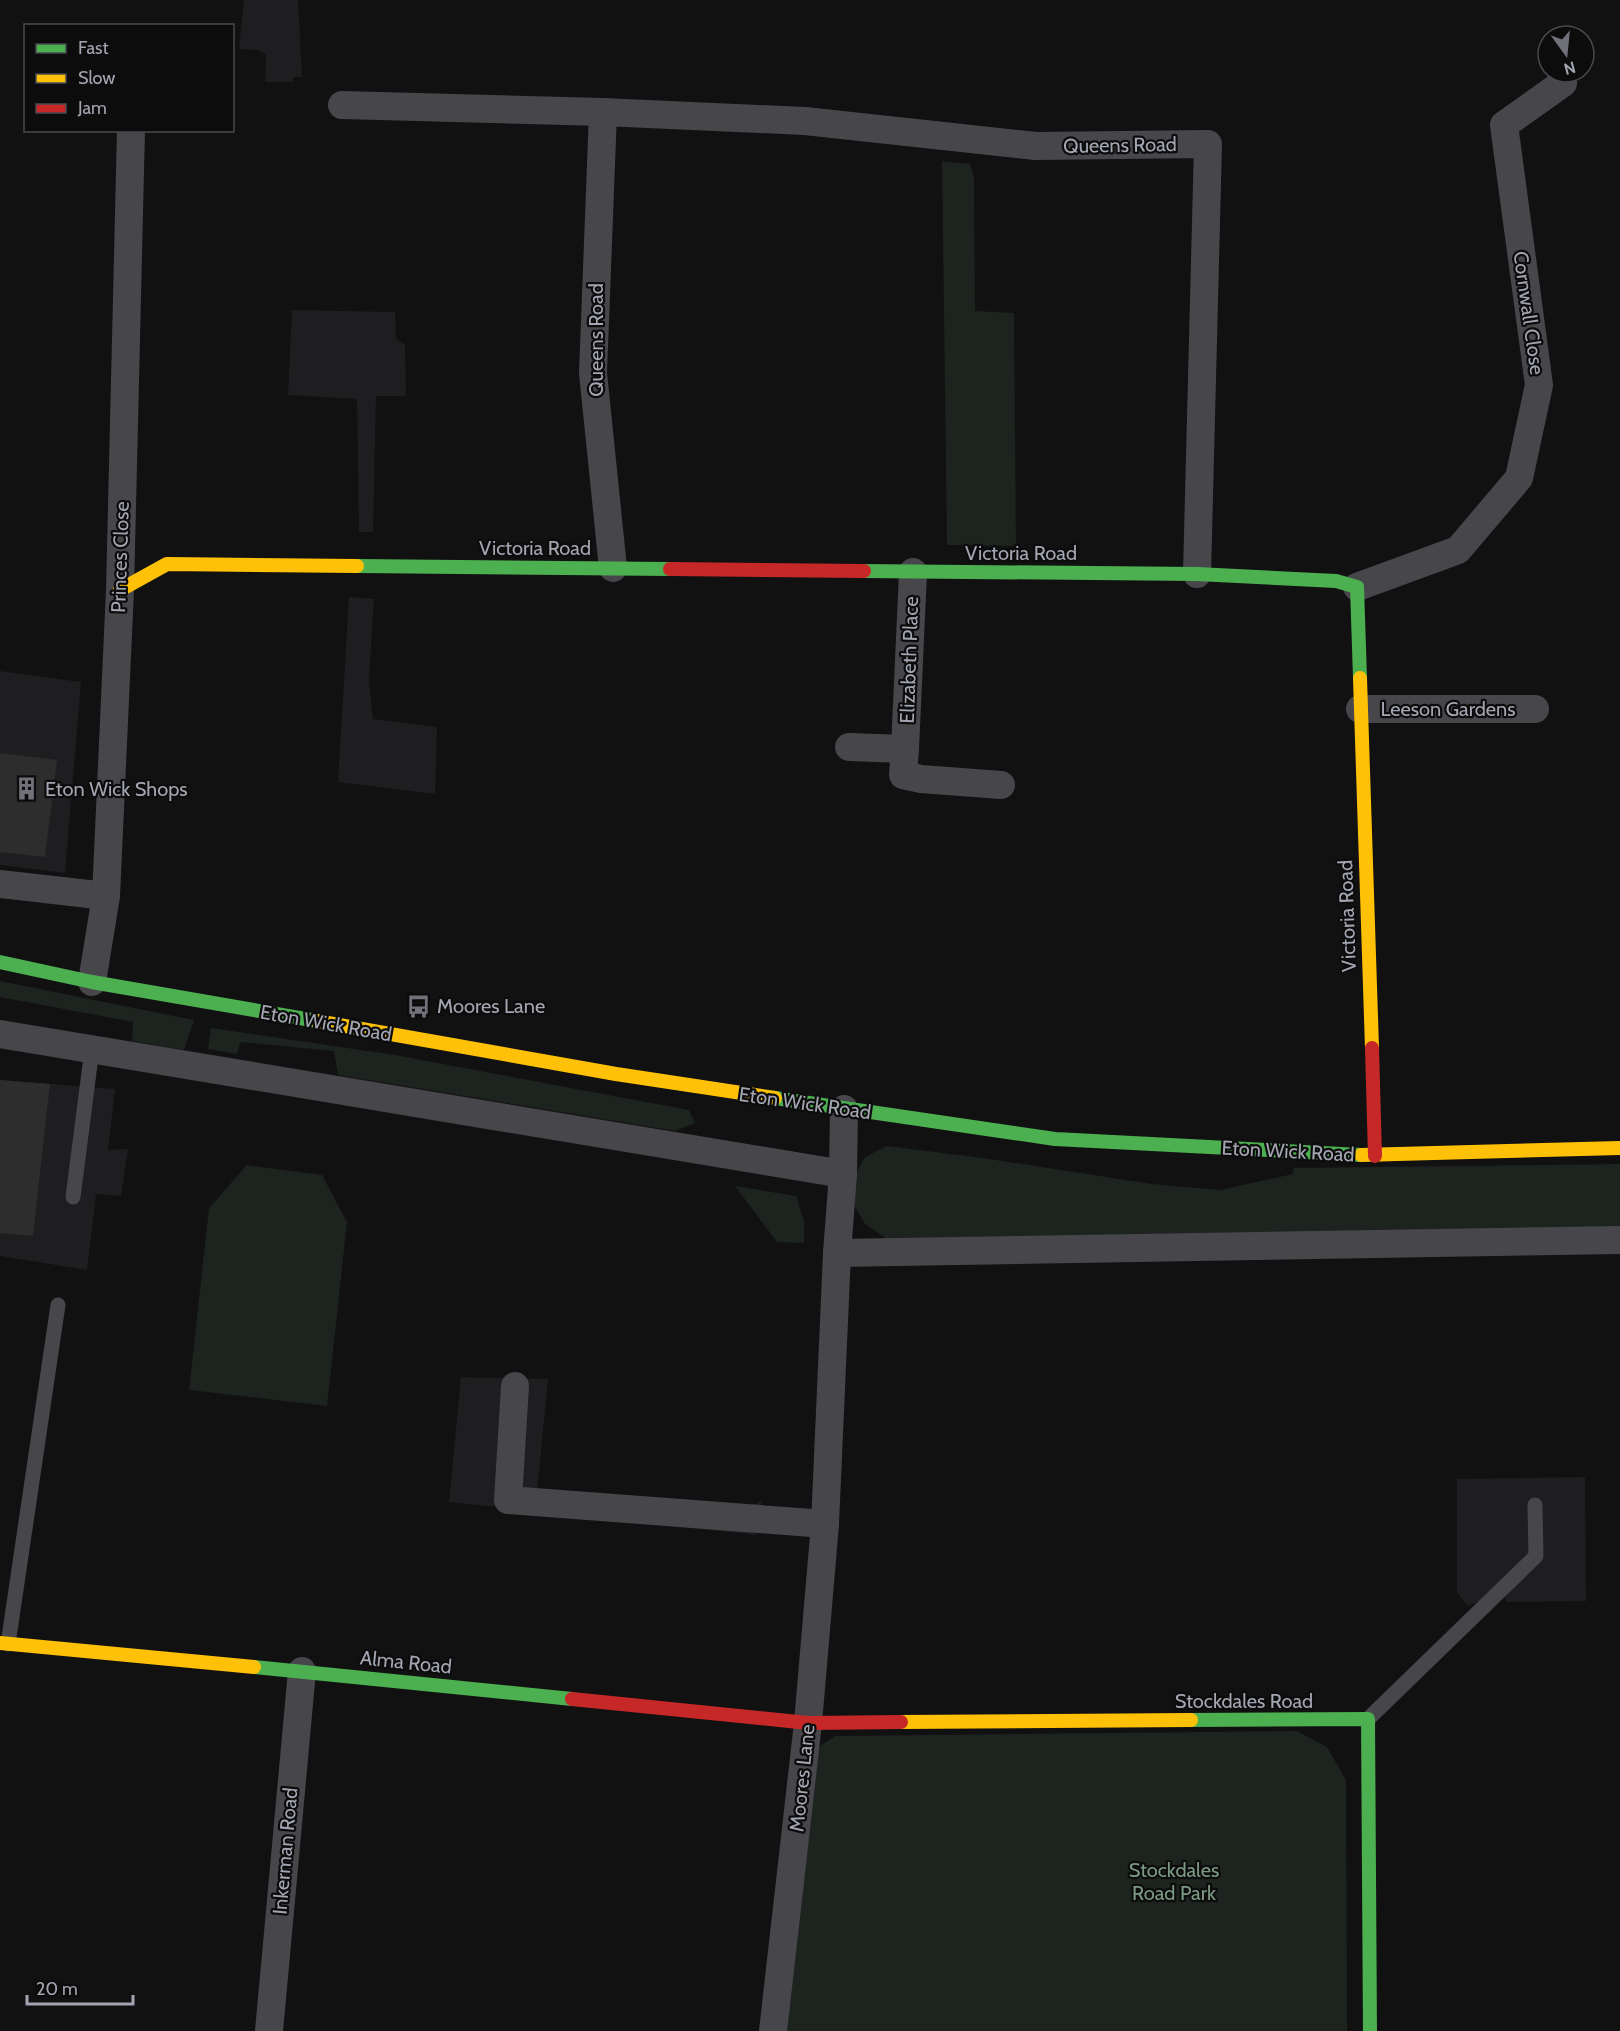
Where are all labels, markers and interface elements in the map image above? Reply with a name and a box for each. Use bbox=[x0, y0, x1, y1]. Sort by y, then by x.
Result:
legend bbox=[24, 24, 234, 132]
north arrow bbox=[1536, 24, 1596, 84]
text: Fast bbox=[78, 37, 109, 59]
text: N bbox=[1562, 57, 1578, 79]
text: Slow bbox=[78, 67, 115, 89]
text: Jam bbox=[77, 97, 107, 119]
street label: Queens Road bbox=[1063, 132, 1177, 158]
street label: Cornwall Close bbox=[1508, 250, 1550, 376]
street label: Queens Road bbox=[584, 283, 608, 397]
street label: Princes Close bbox=[106, 501, 134, 613]
street label: Victoria Road bbox=[479, 536, 591, 560]
street label: Victoria Road bbox=[965, 541, 1077, 565]
street label: Elizabeth Place bbox=[895, 596, 923, 724]
street label: Leeson Gardens bbox=[1380, 697, 1516, 721]
building icon: Eton Wick Shops bbox=[14, 776, 40, 802]
place label: Eton Wick Shops bbox=[45, 777, 188, 801]
street label: Victoria Road bbox=[1333, 860, 1361, 972]
bus stop icon: Moores Lane bbox=[406, 993, 432, 1019]
place label: Moores Lane bbox=[437, 994, 545, 1018]
street label: Eton Wick Road bbox=[258, 1000, 394, 1046]
street label: Eton Wick Road bbox=[737, 1082, 873, 1124]
street label: Eton Wick Road bbox=[1221, 1136, 1355, 1166]
street label: Alma Road bbox=[359, 1645, 453, 1679]
street label: Stockdales Road bbox=[1175, 1689, 1313, 1713]
street label: Moores Lane bbox=[784, 1723, 820, 1833]
street label: Inkerman Road bbox=[267, 1787, 303, 1915]
park label: Stockdales Road Park bbox=[1129, 1858, 1219, 1905]
scale bar bbox=[27, 1968, 134, 2006]
text: 20 m bbox=[36, 1978, 78, 2000]

